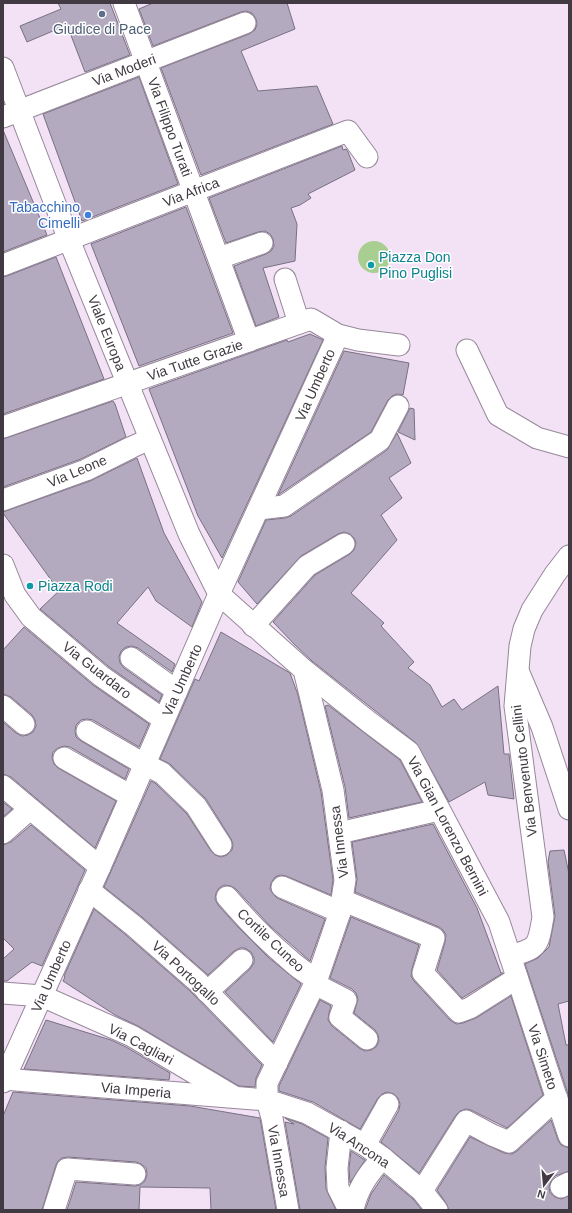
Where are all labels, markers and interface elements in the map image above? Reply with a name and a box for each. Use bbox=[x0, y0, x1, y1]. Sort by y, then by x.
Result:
marker: Giudice di Pace bbox=[97, 9, 107, 19]
place label: Giudice di Pace bbox=[53, 21, 151, 37]
street label: Via Moderi bbox=[90, 51, 158, 89]
street label: Via Filippo Turati bbox=[145, 75, 195, 179]
street label: Via Africa bbox=[161, 174, 222, 210]
place label: Tabacchino Cimelli bbox=[9, 199, 80, 231]
marker: Tabacchino Cimelli bbox=[83, 210, 93, 220]
place label: Piazza Don Pino Puglisi bbox=[379, 249, 452, 281]
marker: Piazza Don Pino Puglisi bbox=[366, 260, 376, 270]
street label: Viale Europa bbox=[85, 293, 129, 373]
street label: Via Tutte Grazie bbox=[145, 336, 245, 384]
street label: Via Umberto bbox=[292, 346, 338, 424]
street label: Via Leone bbox=[45, 451, 109, 491]
place label: Piazza Rodi bbox=[38, 578, 113, 594]
marker: Piazza Rodi bbox=[25, 581, 35, 591]
street label: Via Guardaro bbox=[59, 638, 135, 702]
street label: Via Umberto bbox=[159, 641, 205, 719]
street label: Via Benvenuto Cellini bbox=[508, 704, 540, 838]
street label: Via Gian Lorenzo Bernini bbox=[404, 754, 492, 898]
street label: Via Innessa bbox=[327, 805, 351, 879]
street label: Cortile Cuneo bbox=[234, 905, 308, 975]
street label: Via Umberto bbox=[28, 937, 74, 1015]
street label: Via Portogallo bbox=[149, 938, 223, 1009]
street label: Via Cagliari bbox=[106, 1020, 176, 1068]
street label: Via Simeto bbox=[525, 1022, 561, 1092]
street label: Via Imperia bbox=[100, 1079, 172, 1101]
street label: Via Ancona bbox=[325, 1119, 393, 1171]
street label: Via Innessa bbox=[265, 1124, 293, 1198]
north arrow bbox=[524, 1165, 564, 1205]
text: N bbox=[536, 1188, 547, 1201]

